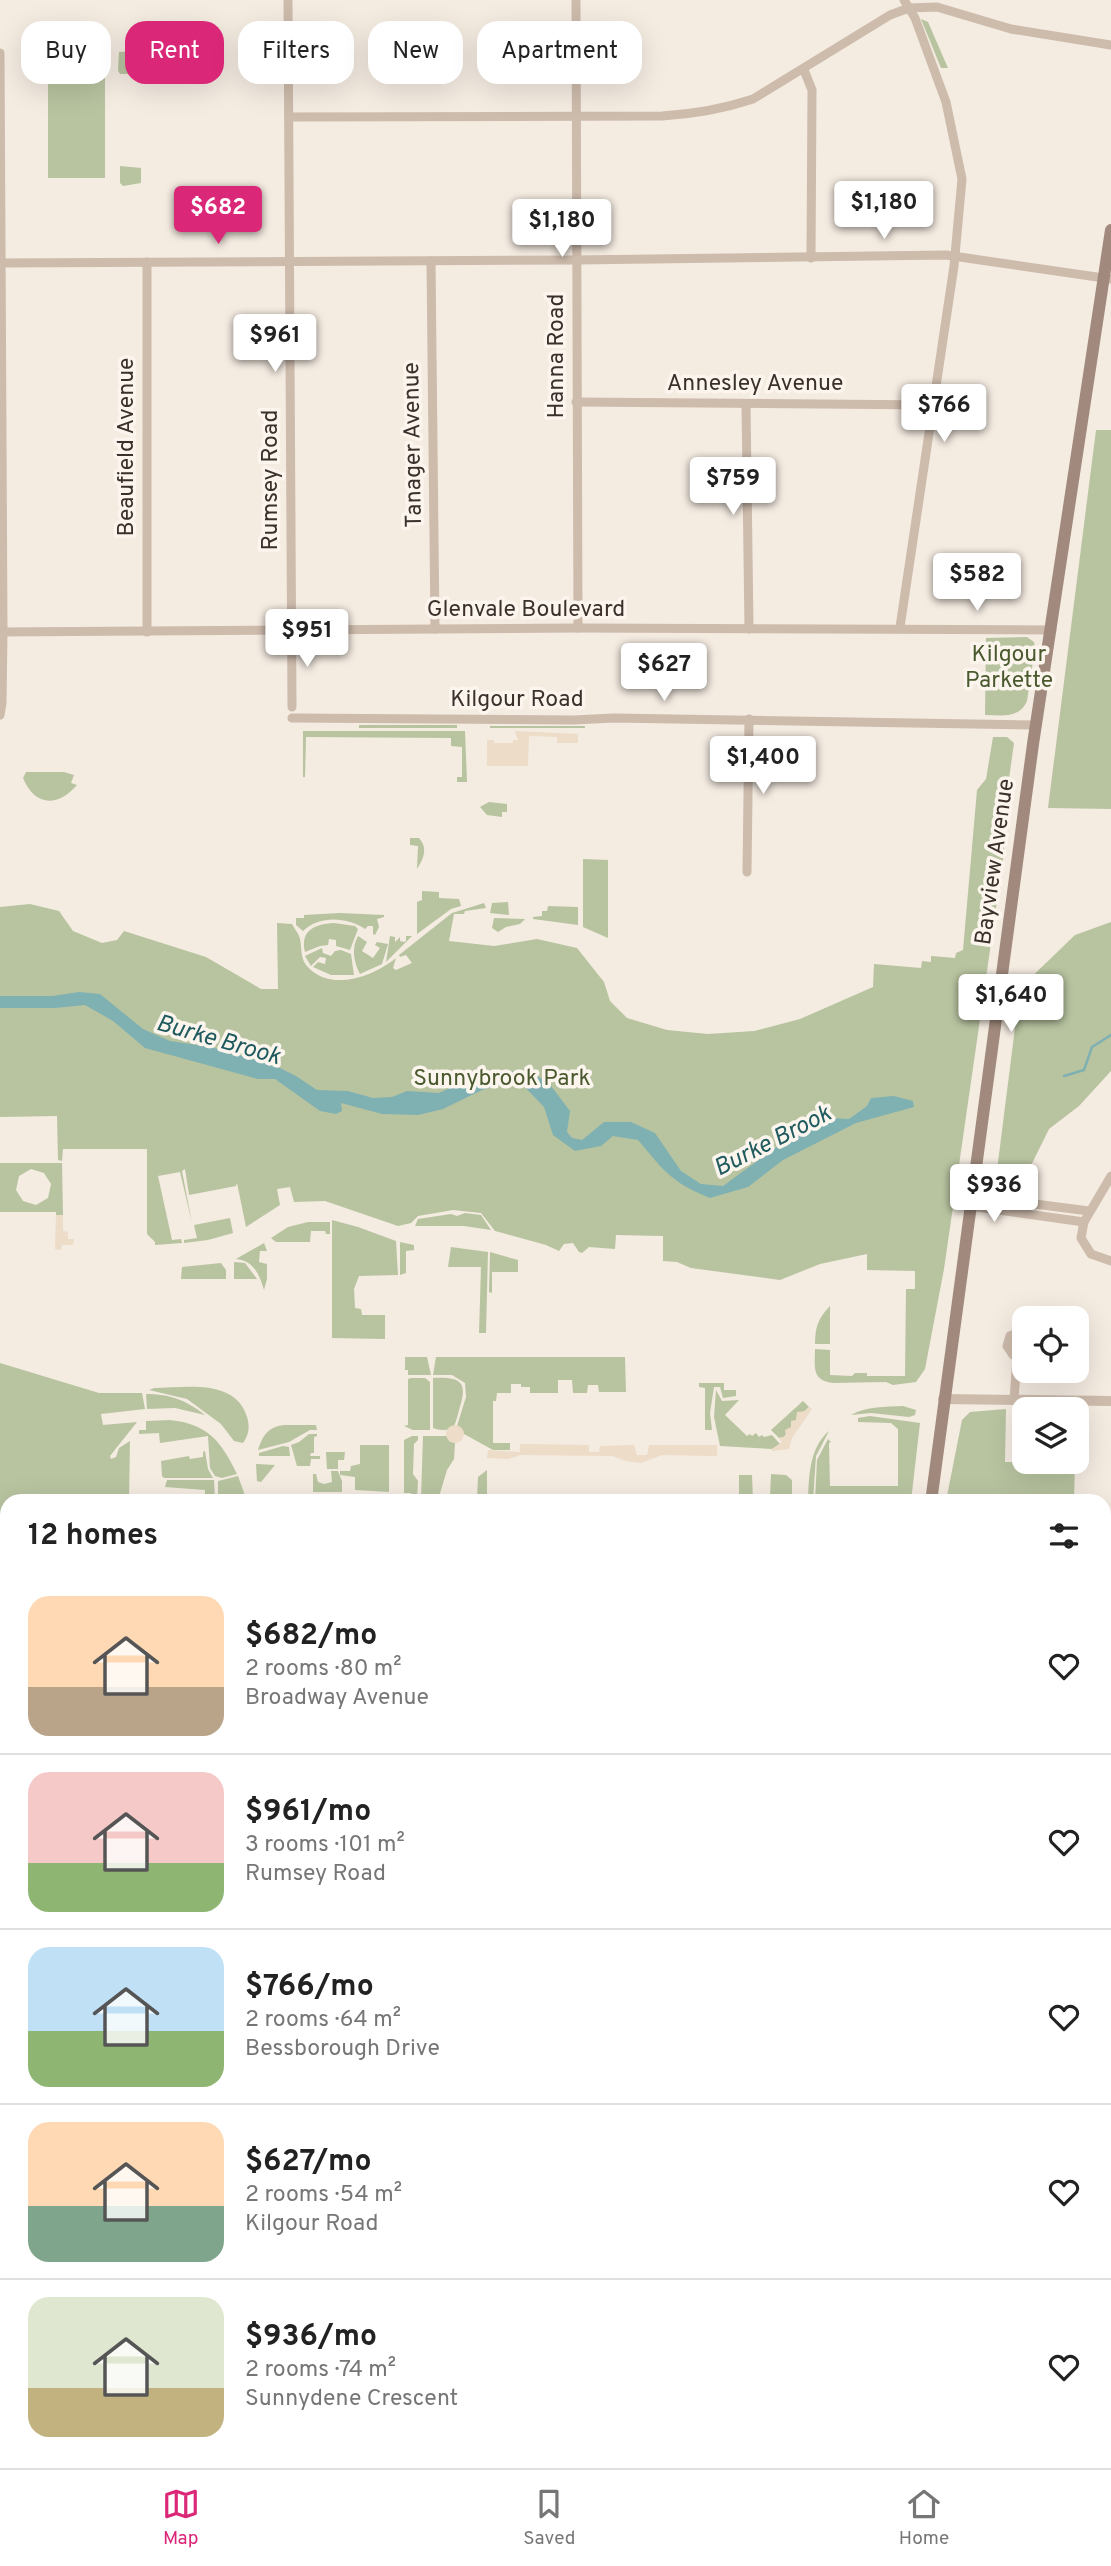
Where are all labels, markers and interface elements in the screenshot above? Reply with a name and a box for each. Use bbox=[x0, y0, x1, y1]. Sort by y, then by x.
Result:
chip: Buy bbox=[21, 21, 111, 84]
chip: Rent bbox=[125, 21, 224, 84]
chip: Filters bbox=[238, 21, 354, 84]
chip: New bbox=[368, 21, 463, 84]
chip: Apartment bbox=[477, 21, 642, 84]
pin: $1,180 bbox=[827, 182, 941, 241]
pin: $682 bbox=[177, 187, 259, 246]
text: $1,180 bbox=[850, 189, 918, 218]
text: $682 bbox=[190, 194, 246, 223]
pin: $1,180 bbox=[505, 200, 619, 259]
text: $1,180 bbox=[528, 207, 596, 236]
street label: Hanna Road bbox=[543, 294, 572, 418]
pin: $961 bbox=[234, 314, 316, 374]
text: $961 bbox=[249, 322, 301, 351]
street label: Beaufield Avenue bbox=[113, 358, 142, 536]
street label: Tanager Avenue bbox=[398, 362, 430, 528]
street label: Annesley Avenue bbox=[667, 370, 843, 399]
pin: $766 bbox=[903, 384, 985, 444]
text: $766 bbox=[917, 392, 971, 421]
street label: Rumsey Road bbox=[257, 410, 286, 550]
pin: $759 bbox=[692, 458, 774, 517]
text: $759 bbox=[706, 465, 760, 494]
pin: $582 bbox=[936, 554, 1018, 613]
text: $582 bbox=[949, 561, 1005, 590]
street label: Glenvale Boulevard bbox=[427, 596, 625, 625]
pin: $951 bbox=[266, 610, 348, 669]
text: $951 bbox=[281, 617, 333, 646]
park label: Kilgour Parkette bbox=[965, 641, 1053, 696]
pin: $627 bbox=[623, 644, 705, 703]
text: $627 bbox=[637, 651, 691, 680]
street label: Kilgour Road bbox=[450, 686, 584, 715]
pin: $1,400 bbox=[706, 736, 820, 796]
text: $1,400 bbox=[726, 744, 800, 773]
street label: Bayview Avenue bbox=[970, 777, 1022, 947]
pin: $1,640 bbox=[954, 974, 1068, 1034]
text: $1,640 bbox=[974, 982, 1048, 1011]
water label: Burke Brook bbox=[152, 1009, 284, 1073]
park label: Sunnybrook Park bbox=[413, 1065, 591, 1094]
water label: Burke Brook bbox=[709, 1099, 838, 1184]
pin: $936 bbox=[953, 1164, 1035, 1224]
text: $936 bbox=[966, 1172, 1022, 1201]
map controls bbox=[1012, 1306, 1089, 1474]
button: locate bbox=[1012, 1306, 1089, 1383]
button: layers bbox=[1012, 1397, 1089, 1474]
icon: filters bbox=[1045, 1517, 1083, 1555]
text: 12 homes bbox=[28, 1518, 158, 1555]
text: $682/mo bbox=[245, 1618, 377, 1655]
icon: home bbox=[84, 1624, 168, 1708]
icon: heart bbox=[1045, 1647, 1083, 1685]
text: 2 rooms · 80 m² bbox=[245, 1655, 402, 1684]
text: Broadway Avenue bbox=[245, 1684, 429, 1713]
text: $961/mo bbox=[245, 1794, 371, 1831]
icon: home bbox=[84, 1800, 168, 1884]
icon: heart bbox=[1045, 1823, 1083, 1861]
text: 3 rooms · 101 m² bbox=[245, 1831, 405, 1860]
text: Rumsey Road bbox=[245, 1860, 386, 1889]
text: $766/mo bbox=[245, 1969, 374, 2006]
icon: home bbox=[84, 1975, 168, 2059]
icon: heart bbox=[1045, 1998, 1083, 2036]
text: 2 rooms · 64 m² bbox=[245, 2006, 401, 2035]
text: Bessborough Drive bbox=[245, 2035, 440, 2064]
text: $627/mo bbox=[245, 2144, 372, 2181]
icon: home bbox=[84, 2150, 168, 2234]
icon: heart bbox=[1045, 2173, 1083, 2211]
text: 2 rooms · 54 m² bbox=[245, 2181, 402, 2210]
text: Kilgour Road bbox=[245, 2210, 378, 2239]
text: $936/mo bbox=[245, 2319, 377, 2356]
icon: home bbox=[84, 2325, 168, 2409]
icon: heart bbox=[1045, 2348, 1083, 2386]
text: 2 rooms · 74 m² bbox=[245, 2356, 396, 2385]
text: Sunnydene Crescent bbox=[245, 2385, 458, 2414]
tab: Map bbox=[162, 2485, 200, 2551]
tab: Saved bbox=[523, 2485, 575, 2551]
tab: Home bbox=[899, 2485, 949, 2551]

